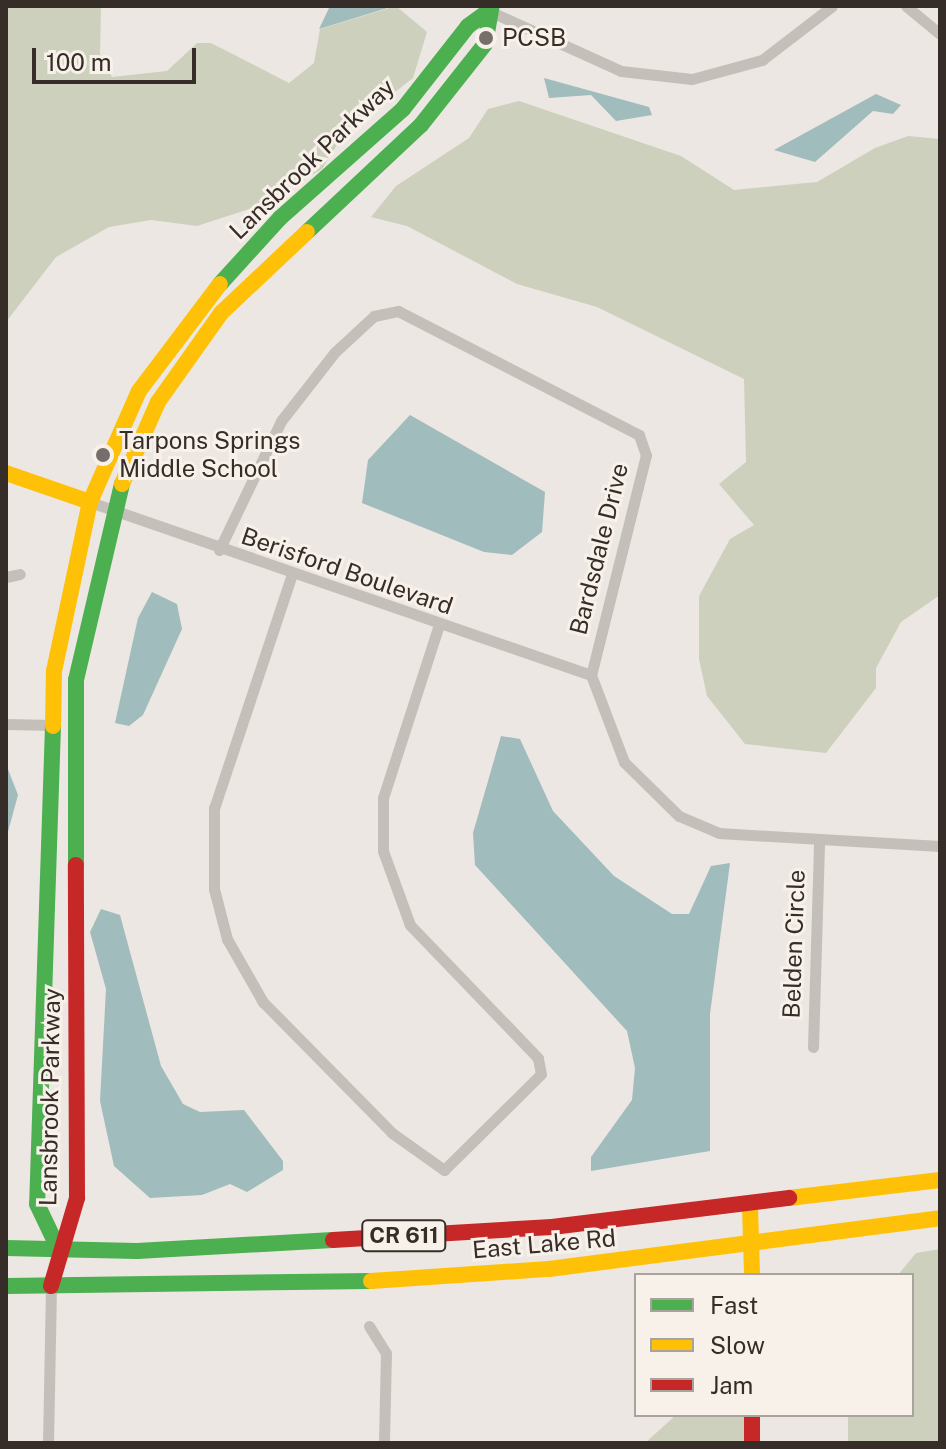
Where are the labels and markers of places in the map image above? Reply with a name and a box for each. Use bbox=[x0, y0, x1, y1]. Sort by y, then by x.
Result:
place label: PCSB bbox=[502, 24, 566, 52]
marker: PCSB bbox=[477, 29, 495, 47]
place label: Tarpons Springs Middle School bbox=[119, 427, 300, 483]
marker: Tarpons Springs Middle School bbox=[94, 446, 112, 464]

